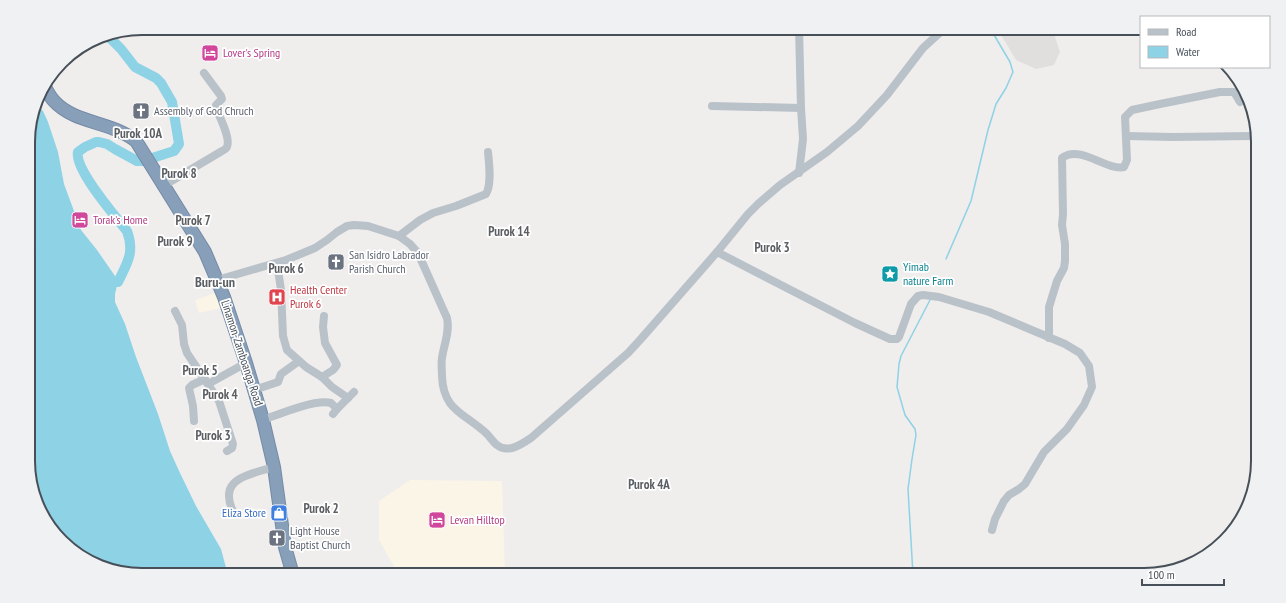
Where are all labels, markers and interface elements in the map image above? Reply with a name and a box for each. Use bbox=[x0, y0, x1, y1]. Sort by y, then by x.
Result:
legend bbox=[1140, 16, 1270, 68]
text: Road bbox=[1176, 24, 1196, 39]
hotel icon: Lover's Spring bbox=[200, 43, 220, 63]
text: Water bbox=[1176, 44, 1201, 59]
place label: Lover's Spring bbox=[223, 45, 280, 60]
church icon: Assembly of God Chruch bbox=[131, 101, 151, 121]
place label: Assembly of God Chruch bbox=[154, 103, 254, 118]
district label: Purok 10A bbox=[114, 125, 162, 142]
district label: Purok 8 bbox=[161, 165, 197, 182]
hotel icon: Torak's Home bbox=[70, 210, 90, 230]
place label: Torak's Home bbox=[93, 212, 148, 227]
district label: Purok 7 bbox=[175, 212, 211, 229]
district label: Purok 14 bbox=[488, 223, 530, 240]
district label: Purok 9 bbox=[157, 233, 193, 250]
district label: Purok 3 bbox=[754, 239, 790, 256]
place label: San Isidro Labrador Parish Church bbox=[349, 247, 430, 276]
church icon: San Isidro Labrador Parish Church bbox=[326, 252, 346, 272]
place label: Yimab nature Farm bbox=[903, 259, 953, 288]
district label: Purok 6 bbox=[268, 260, 304, 277]
place icon: Yimab nature Farm bbox=[880, 264, 900, 284]
district label: Buru-un bbox=[195, 273, 235, 291]
place label: Health Center Purok 6 bbox=[290, 282, 348, 311]
hospital icon: Health Center Purok 6 bbox=[267, 287, 287, 307]
street label: Linamon-Zamboanga Road bbox=[218, 298, 267, 408]
district label: Purok 5 bbox=[182, 362, 218, 379]
district label: Purok 4 bbox=[202, 386, 238, 403]
district label: Purok 3 bbox=[195, 427, 231, 444]
district label: Purok 4A bbox=[628, 476, 670, 493]
district label: Purok 2 bbox=[303, 500, 339, 517]
shop icon: Eliza Store bbox=[269, 503, 289, 523]
place label: Eliza Store bbox=[222, 505, 266, 520]
hotel icon: Levan Hilltop bbox=[427, 510, 447, 530]
place label: Levan Hilltop bbox=[450, 512, 505, 527]
place label: Light House Baptist Church bbox=[290, 523, 350, 552]
church icon: Light House Baptist Church bbox=[267, 528, 287, 548]
scale bar bbox=[1142, 561, 1224, 587]
text: 100 m bbox=[1148, 567, 1175, 582]

